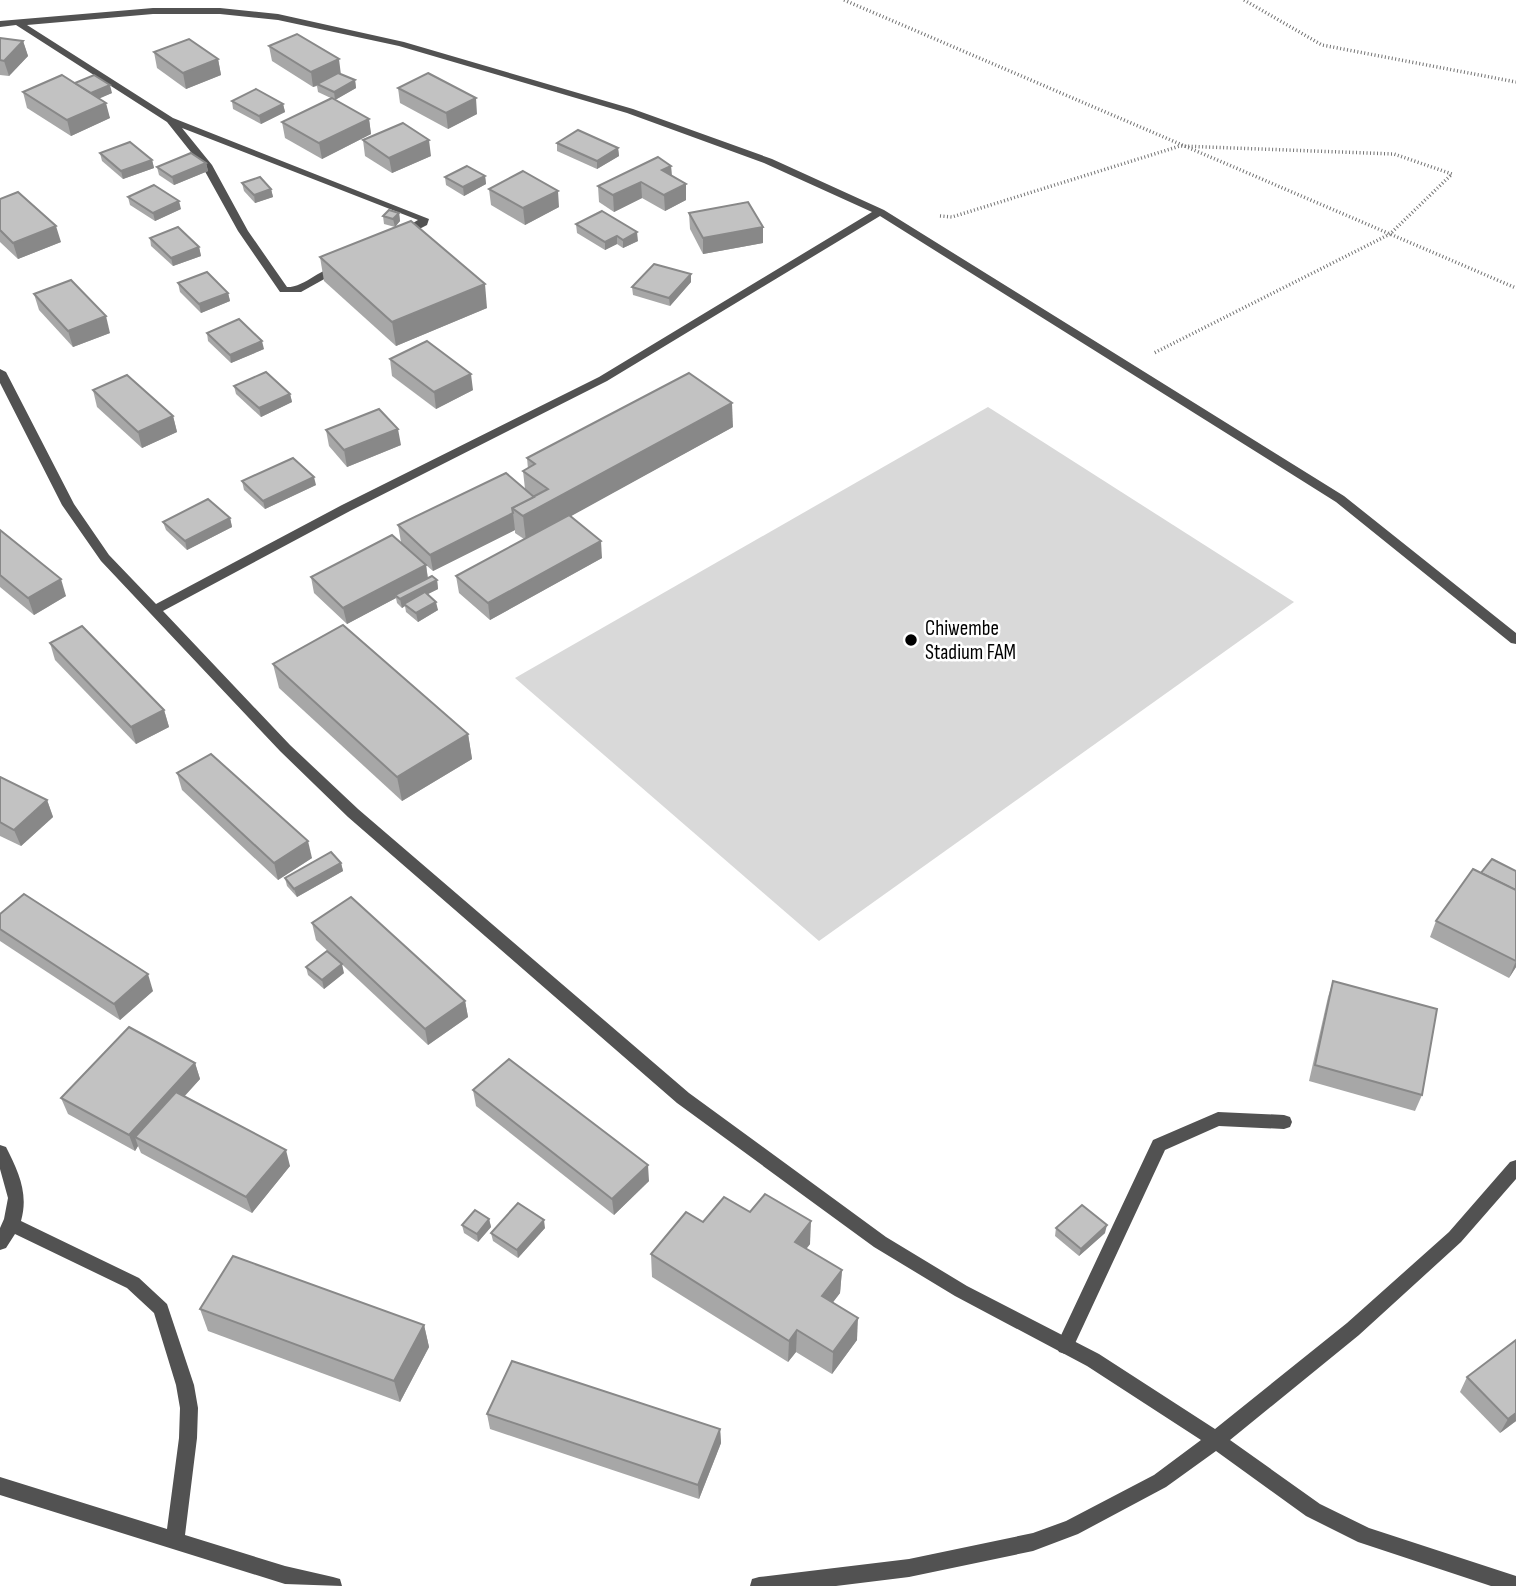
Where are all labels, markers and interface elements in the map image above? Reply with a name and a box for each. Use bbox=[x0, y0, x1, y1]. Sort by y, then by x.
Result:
place label: Chiwembe Stadium FAM bbox=[925, 616, 1016, 665]
marker: Chiwembe Stadium FAM bbox=[903, 632, 919, 648]

